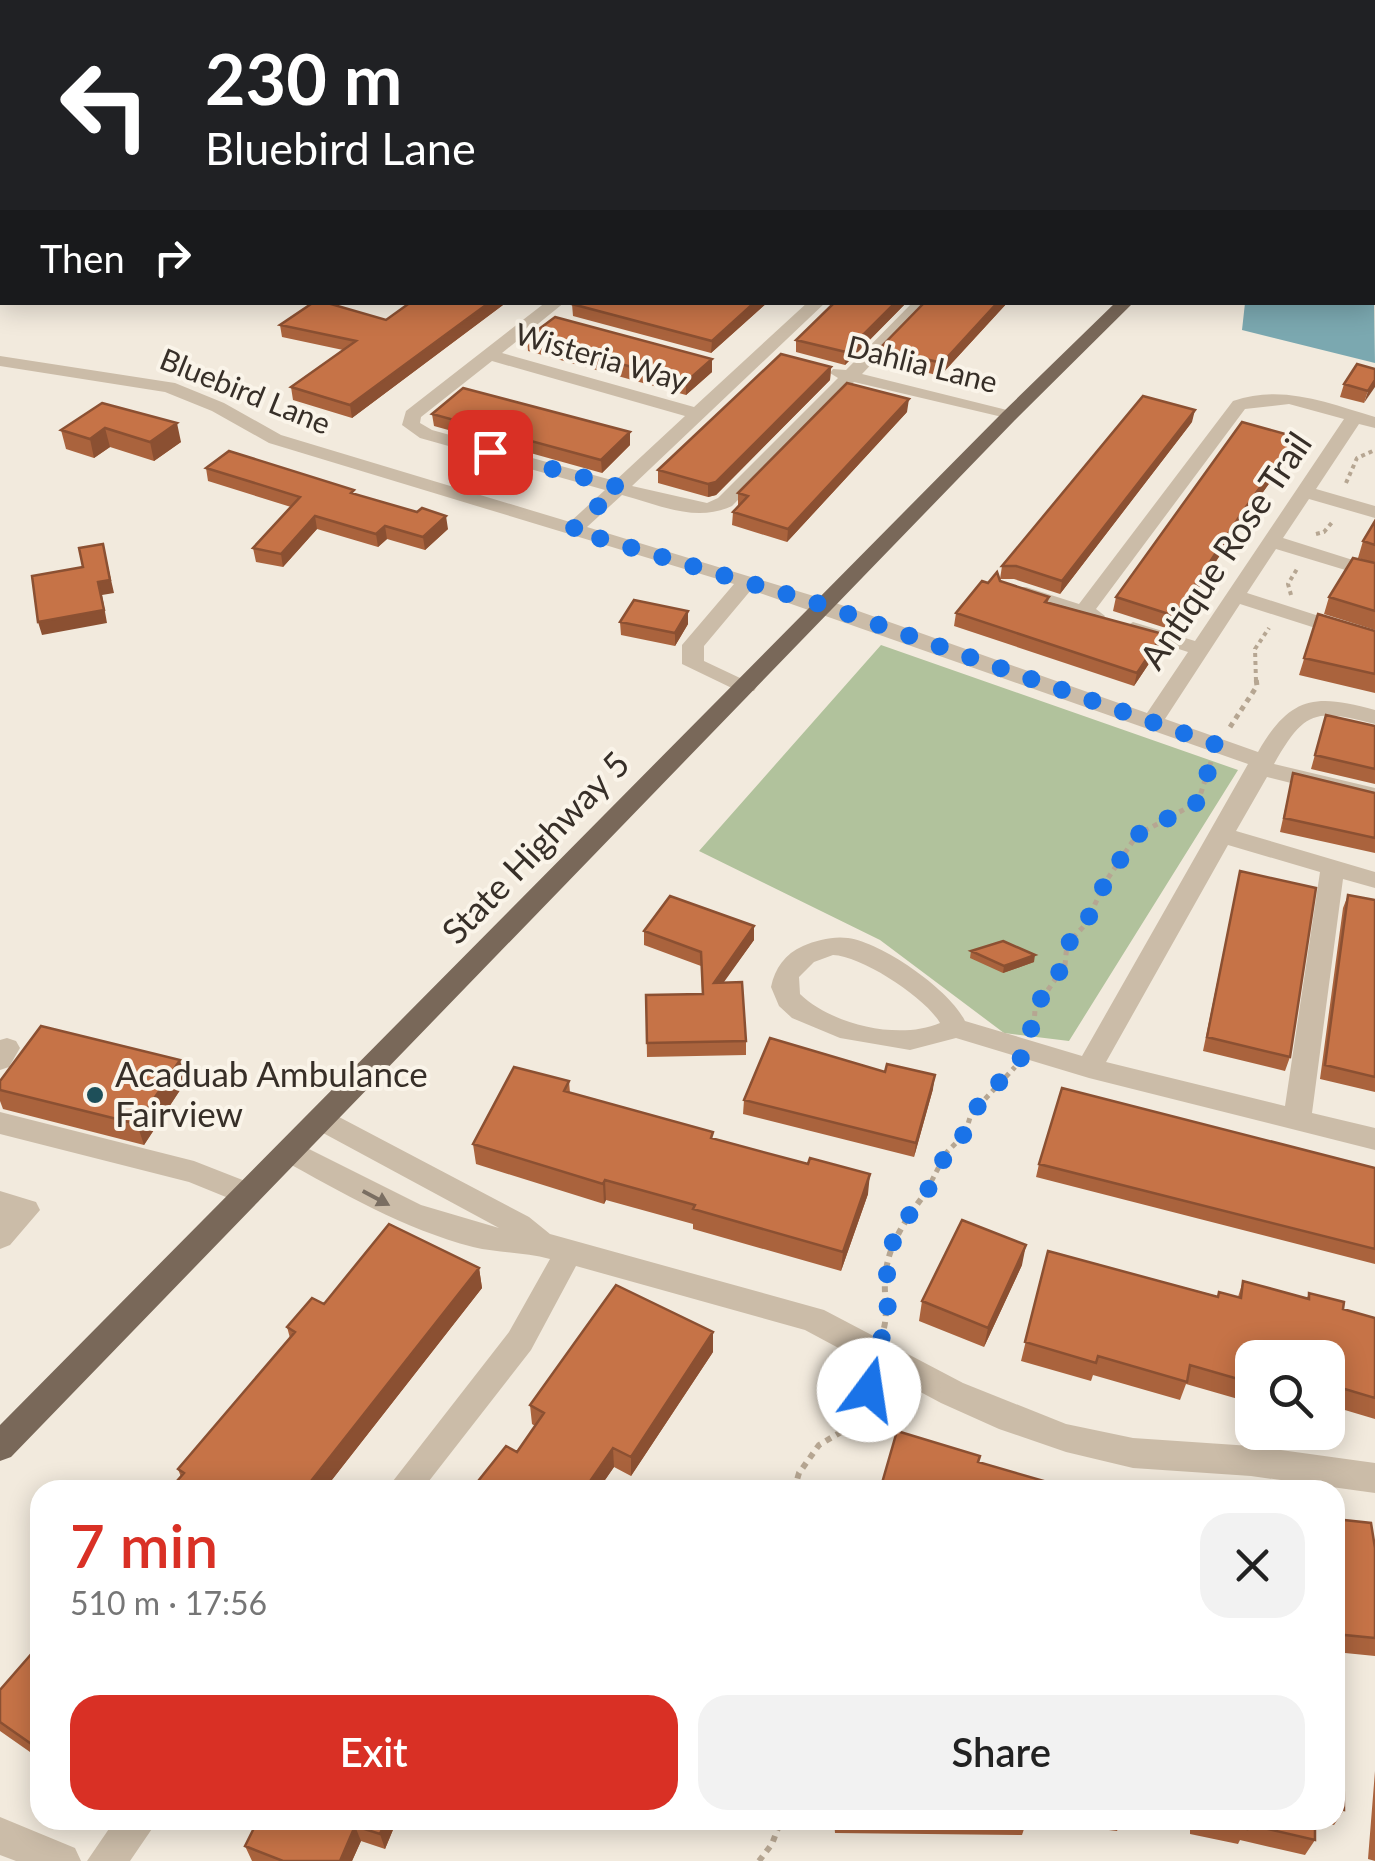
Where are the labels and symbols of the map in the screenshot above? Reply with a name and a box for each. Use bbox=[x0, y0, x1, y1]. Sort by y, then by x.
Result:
street label: Wisteria Way bbox=[511, 314, 692, 398]
street label: Dahlia Lane bbox=[843, 327, 1001, 399]
street label: Bluebird Lane bbox=[155, 340, 336, 441]
pin bbox=[448, 410, 533, 495]
street label: Antique Rose Trail bbox=[1130, 424, 1319, 676]
street label: State Highway 5 bbox=[432, 742, 637, 951]
place label: Acaduab Ambulance Fairview bbox=[115, 1052, 428, 1134]
marker: Acaduab Ambulance Fairview bbox=[84, 1084, 106, 1106]
one-way arrow bbox=[362, 1189, 391, 1206]
position arrow bbox=[817, 1338, 921, 1442]

